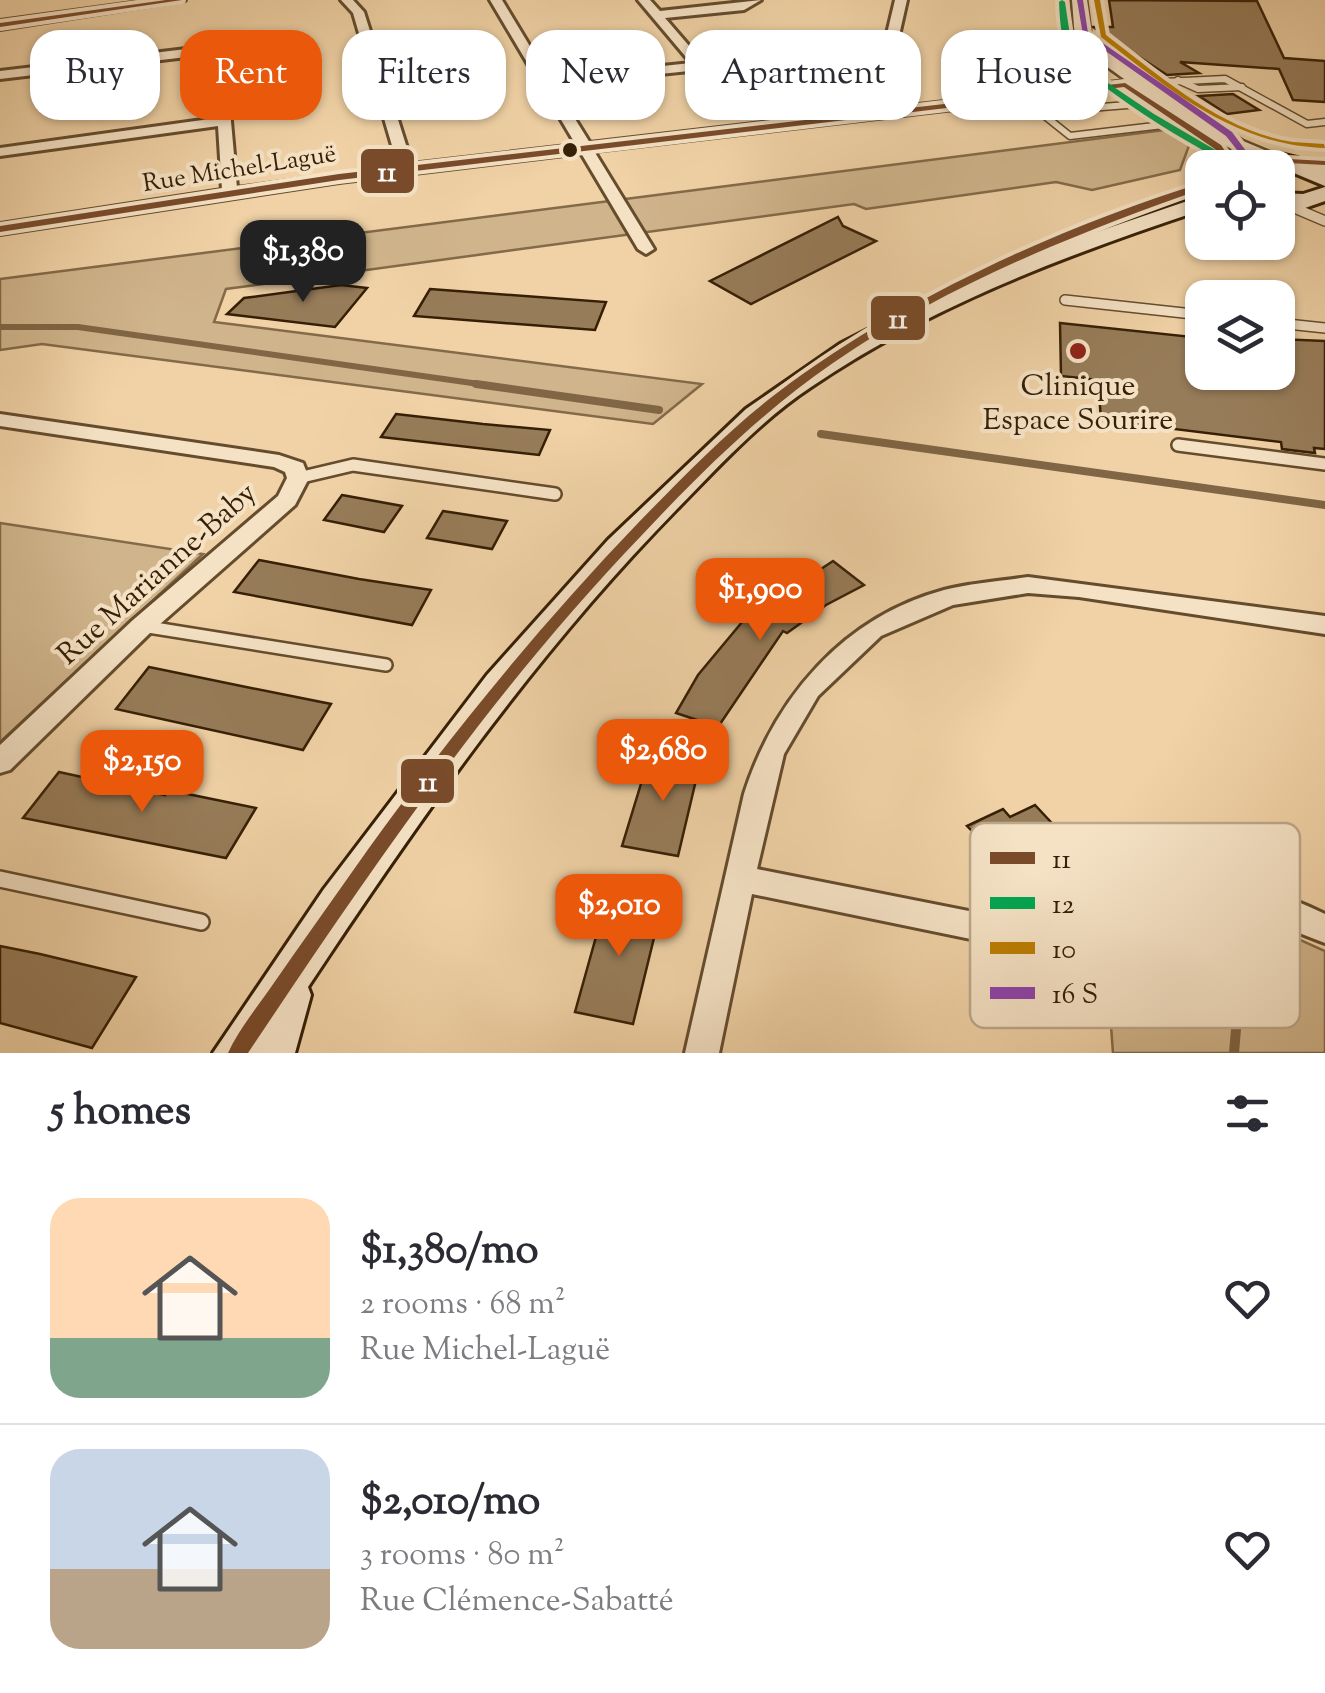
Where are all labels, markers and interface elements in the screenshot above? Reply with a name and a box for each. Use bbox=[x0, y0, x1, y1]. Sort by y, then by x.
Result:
chip: Buy bbox=[30, 30, 160, 120]
chip: Rent bbox=[180, 30, 322, 120]
chip: Filters bbox=[342, 30, 506, 120]
chip: New bbox=[526, 30, 665, 120]
chip: Apartment bbox=[685, 30, 921, 120]
chip: House bbox=[941, 30, 1108, 120]
street label: Rue Michel-Laguë bbox=[140, 137, 339, 203]
unlabelled marker bbox=[560, 140, 580, 160]
line badge: 11 bbox=[359, 147, 416, 195]
map controls bbox=[1185, 150, 1295, 390]
button: locate bbox=[1185, 150, 1295, 260]
text: 11 bbox=[377, 154, 397, 194]
pin: $1,380 bbox=[222, 220, 384, 305]
text: $1,380 bbox=[262, 229, 344, 275]
button: layers bbox=[1185, 280, 1295, 390]
line badge: 11 bbox=[869, 294, 927, 342]
text: 11 bbox=[888, 301, 908, 341]
marker: Clinique Espace Sourire bbox=[1067, 340, 1089, 362]
place label: Clinique Espace Sourire bbox=[983, 366, 1173, 443]
street label: Rue Marianne-Baby bbox=[48, 473, 267, 676]
pin: $1,900 bbox=[679, 558, 841, 643]
text: $1,900 bbox=[718, 567, 802, 613]
pin: $2,680 bbox=[582, 719, 744, 804]
text: $2,680 bbox=[619, 728, 707, 774]
pin: $2,150 bbox=[61, 730, 223, 815]
text: $2,150 bbox=[103, 739, 181, 785]
line badge: 11 bbox=[399, 757, 456, 805]
text: 11 bbox=[418, 764, 438, 804]
legend bbox=[970, 823, 1300, 1028]
text: 11 bbox=[1052, 841, 1071, 881]
pin: $2,010 bbox=[538, 874, 700, 959]
text: $2,010 bbox=[577, 883, 661, 929]
text: 12 bbox=[1052, 886, 1075, 926]
text: 10 bbox=[1052, 931, 1076, 971]
text: 16 S bbox=[1052, 976, 1098, 1016]
text: 5 homes bbox=[50, 1083, 191, 1143]
icon: filters bbox=[1220, 1086, 1275, 1141]
text: $1,380/mo bbox=[360, 1222, 538, 1282]
icon: home bbox=[130, 1238, 250, 1358]
icon: heart bbox=[1220, 1271, 1275, 1326]
text: 2 rooms · 68 m² bbox=[360, 1282, 566, 1328]
text: Rue Michel-Laguë bbox=[360, 1328, 610, 1374]
text: $2,010/mo bbox=[360, 1473, 540, 1533]
icon: home bbox=[130, 1489, 250, 1609]
icon: heart bbox=[1220, 1522, 1275, 1577]
text: 3 rooms · 80 m² bbox=[360, 1533, 564, 1579]
text: Rue Clémence-Sabatté bbox=[360, 1579, 674, 1625]

